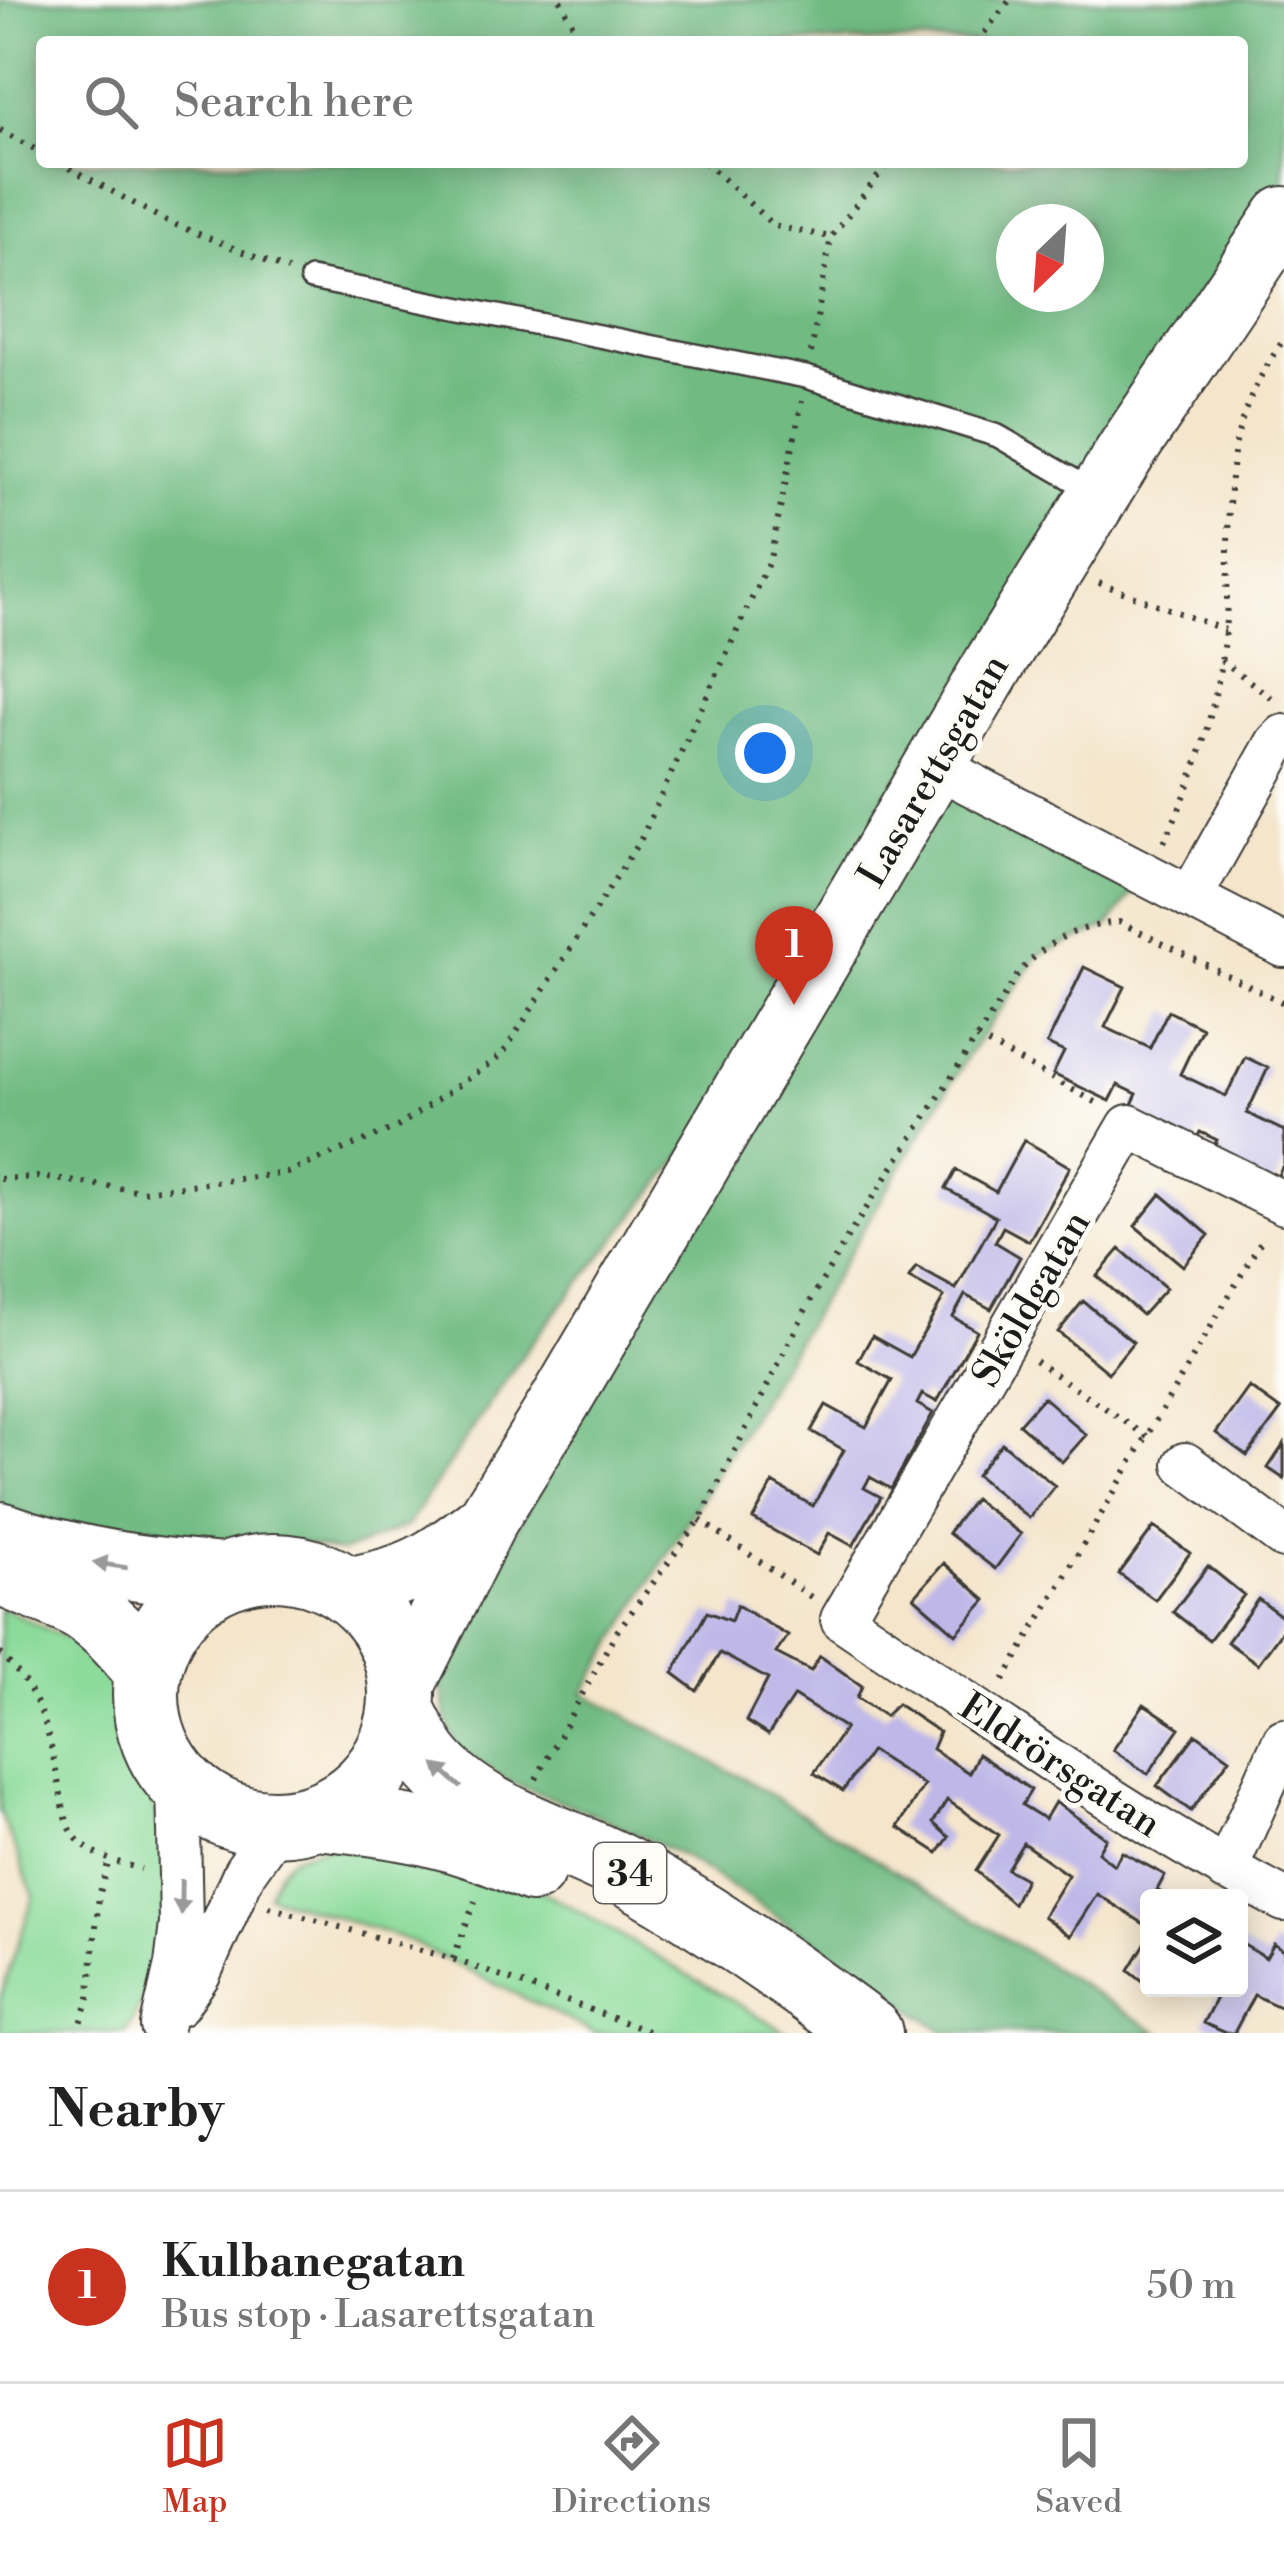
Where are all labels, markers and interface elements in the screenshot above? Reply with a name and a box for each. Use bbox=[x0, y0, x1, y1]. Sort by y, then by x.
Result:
search box bbox=[36, 36, 1248, 168]
icon: search bbox=[78, 69, 144, 135]
text: Search here bbox=[174, 74, 414, 131]
north arrow bbox=[996, 204, 1104, 312]
street label: Lasarettsgatan bbox=[848, 646, 1021, 896]
your location bbox=[735, 723, 795, 783]
pin: 1 bbox=[755, 906, 833, 1005]
street label: Sköldgatan bbox=[962, 1202, 1102, 1396]
one-way arrow bbox=[90, 1555, 128, 1573]
street label: Eldrörsgatan bbox=[950, 1683, 1170, 1849]
one-way arrow bbox=[433, 1764, 463, 1790]
road number: 34 bbox=[594, 1843, 666, 1903]
one-way arrow bbox=[172, 1879, 191, 1917]
map controls bbox=[1140, 1889, 1248, 1997]
button: layers bbox=[1140, 1889, 1248, 1997]
text: Nearby bbox=[48, 2079, 224, 2143]
text: Kulbanegatan bbox=[162, 2234, 465, 2291]
text: 1 bbox=[78, 2262, 96, 2311]
text: 50 m bbox=[1146, 2262, 1236, 2311]
text: Bus stop · Lasarettsgatan bbox=[162, 2291, 595, 2340]
tab: Map bbox=[162, 2410, 228, 2523]
tab: Directions bbox=[552, 2410, 711, 2523]
tab: Saved bbox=[1035, 2410, 1122, 2523]

